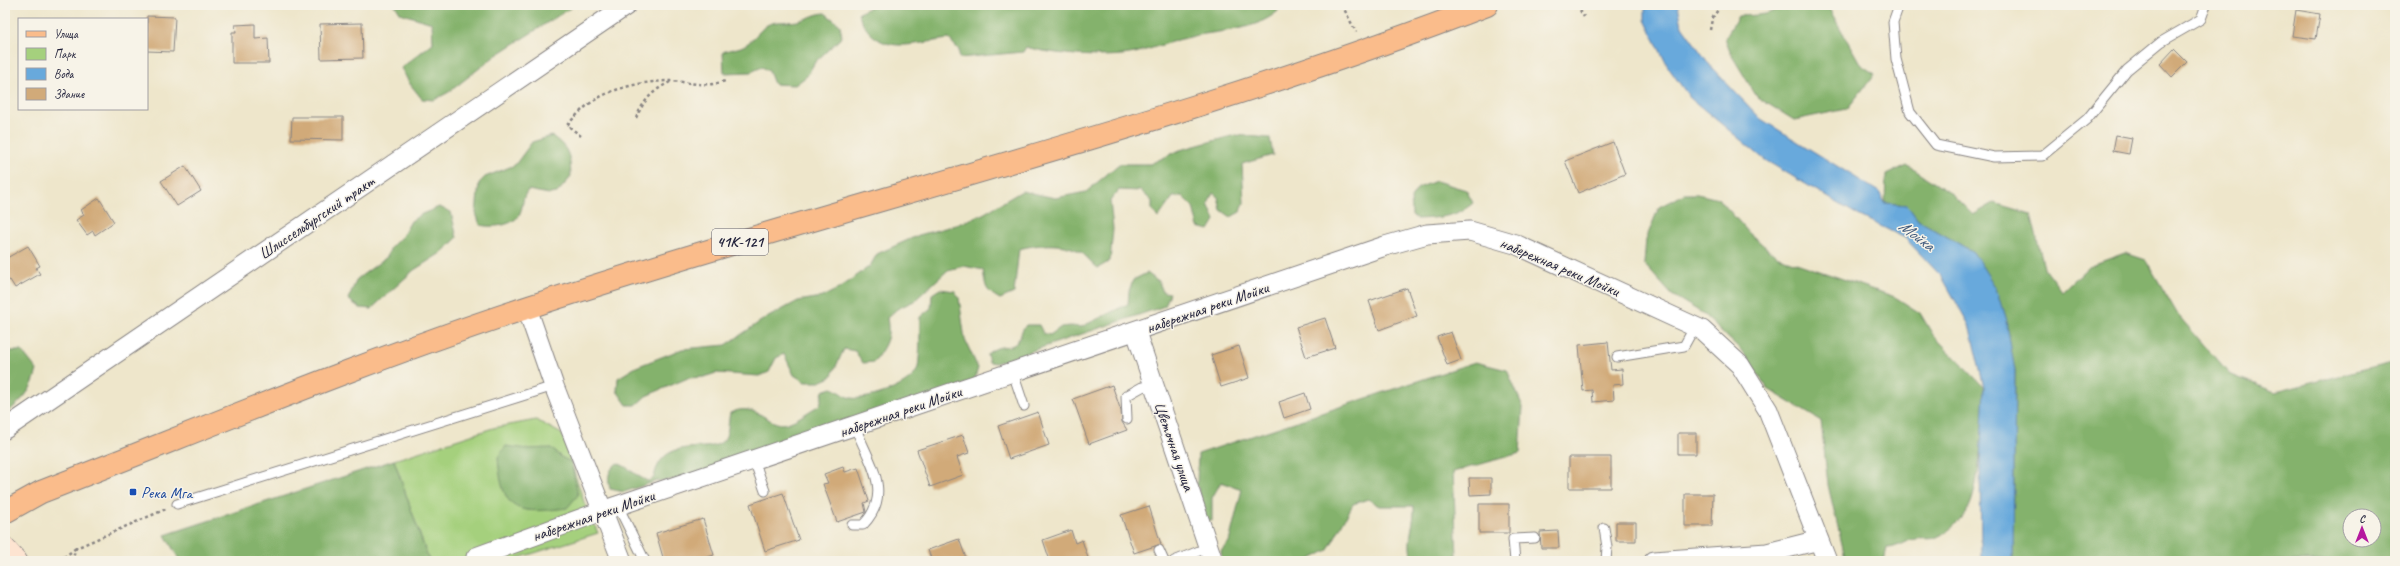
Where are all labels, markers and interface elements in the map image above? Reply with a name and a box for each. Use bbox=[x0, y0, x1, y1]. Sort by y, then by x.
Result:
legend bbox=[18, 18, 148, 110]
text: Улица bbox=[54, 26, 79, 42]
text: Парк bbox=[54, 46, 77, 62]
text: Вода bbox=[54, 66, 75, 82]
text: Здание bbox=[54, 86, 85, 102]
street label: Шлиссельбургский тракт bbox=[255, 171, 380, 264]
water label: Мойка bbox=[1895, 215, 1940, 256]
road number: 41К-121 bbox=[712, 229, 768, 255]
street label: набережная реки Мойки bbox=[1497, 233, 1623, 302]
street label: набережная реки Мойки bbox=[1144, 277, 1272, 338]
street label: набережная реки Мойки bbox=[837, 381, 965, 442]
street label: Цветочная улица bbox=[1149, 399, 1199, 495]
place label: Река Мга bbox=[141, 483, 193, 503]
street label: набережная реки Мойки bbox=[530, 485, 658, 546]
marker: Река Мга bbox=[128, 487, 138, 497]
north arrow bbox=[2342, 508, 2382, 548]
text: С bbox=[2359, 511, 2366, 525]

